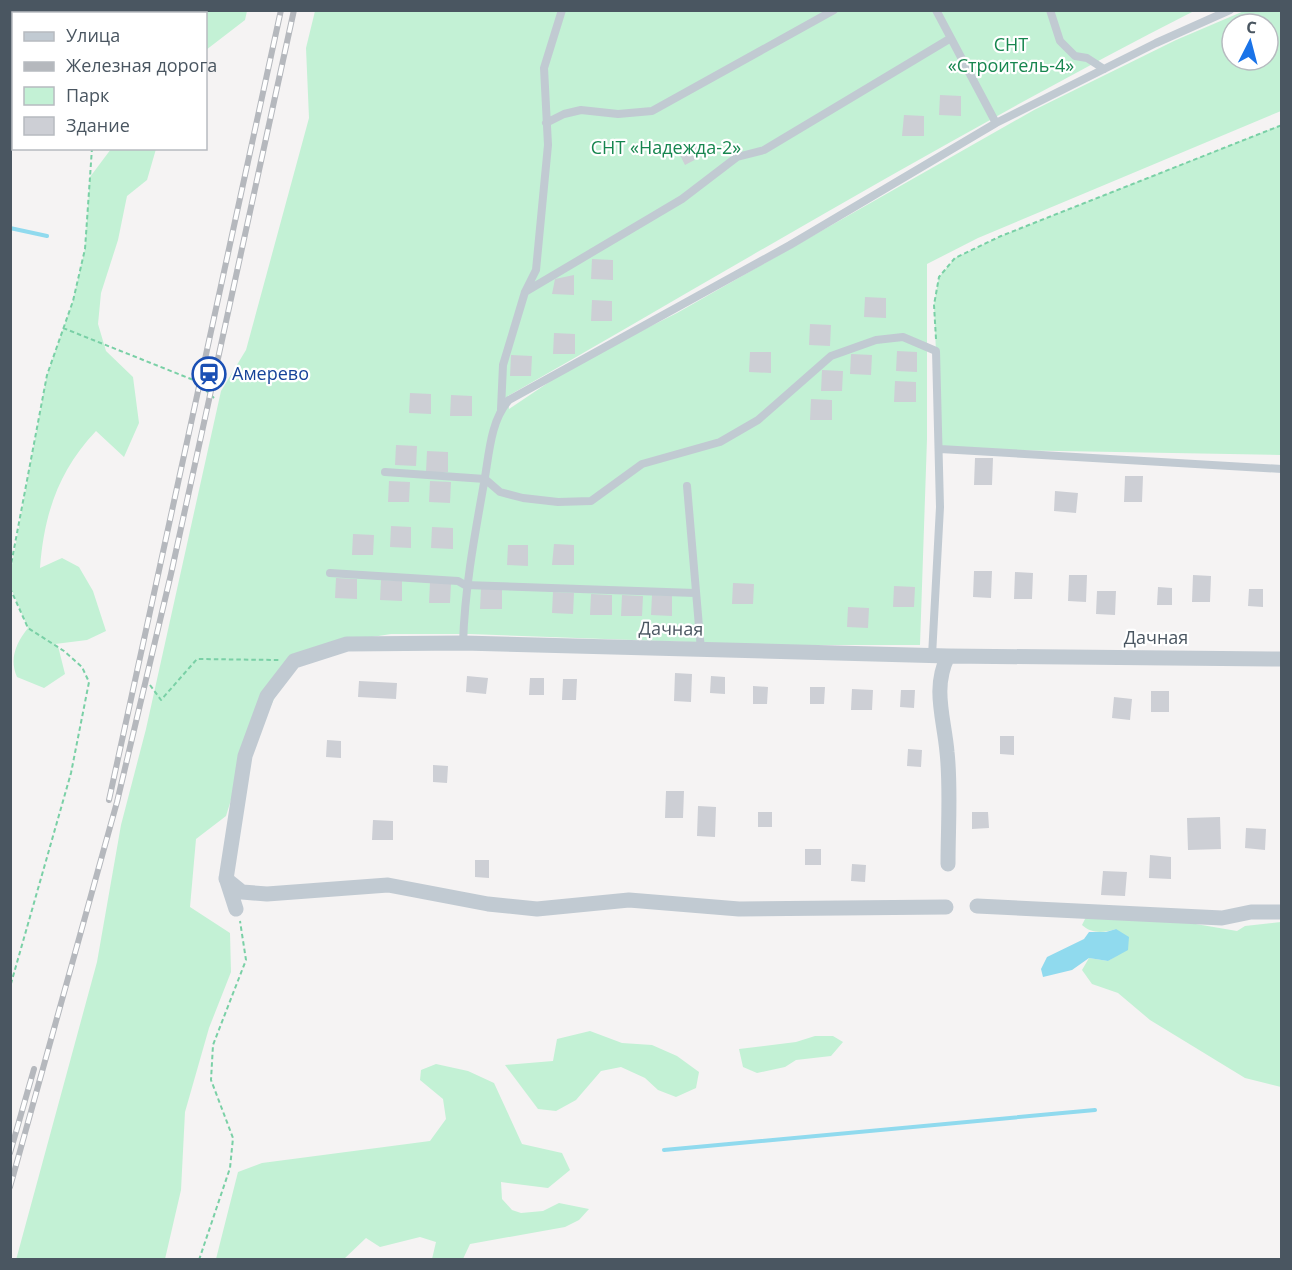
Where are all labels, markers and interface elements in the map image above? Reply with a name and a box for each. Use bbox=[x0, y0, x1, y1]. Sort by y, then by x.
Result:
legend bbox=[12, 12, 207, 150]
north arrow bbox=[1220, 12, 1280, 72]
text: С bbox=[1245, 16, 1258, 39]
text: Улица bbox=[66, 23, 120, 47]
park label: СНТ «Строитель-4» bbox=[948, 32, 1074, 77]
text: Железная дорога bbox=[66, 53, 217, 77]
text: Парк bbox=[66, 83, 110, 107]
text: Здание bbox=[66, 113, 130, 137]
park label: СНТ «Надежда-2» bbox=[591, 135, 741, 159]
station icon: Амерево bbox=[191, 356, 227, 392]
place label: Амерево bbox=[232, 361, 309, 385]
street label: Дачная bbox=[639, 615, 704, 641]
street label: Дачная bbox=[1124, 625, 1188, 649]

